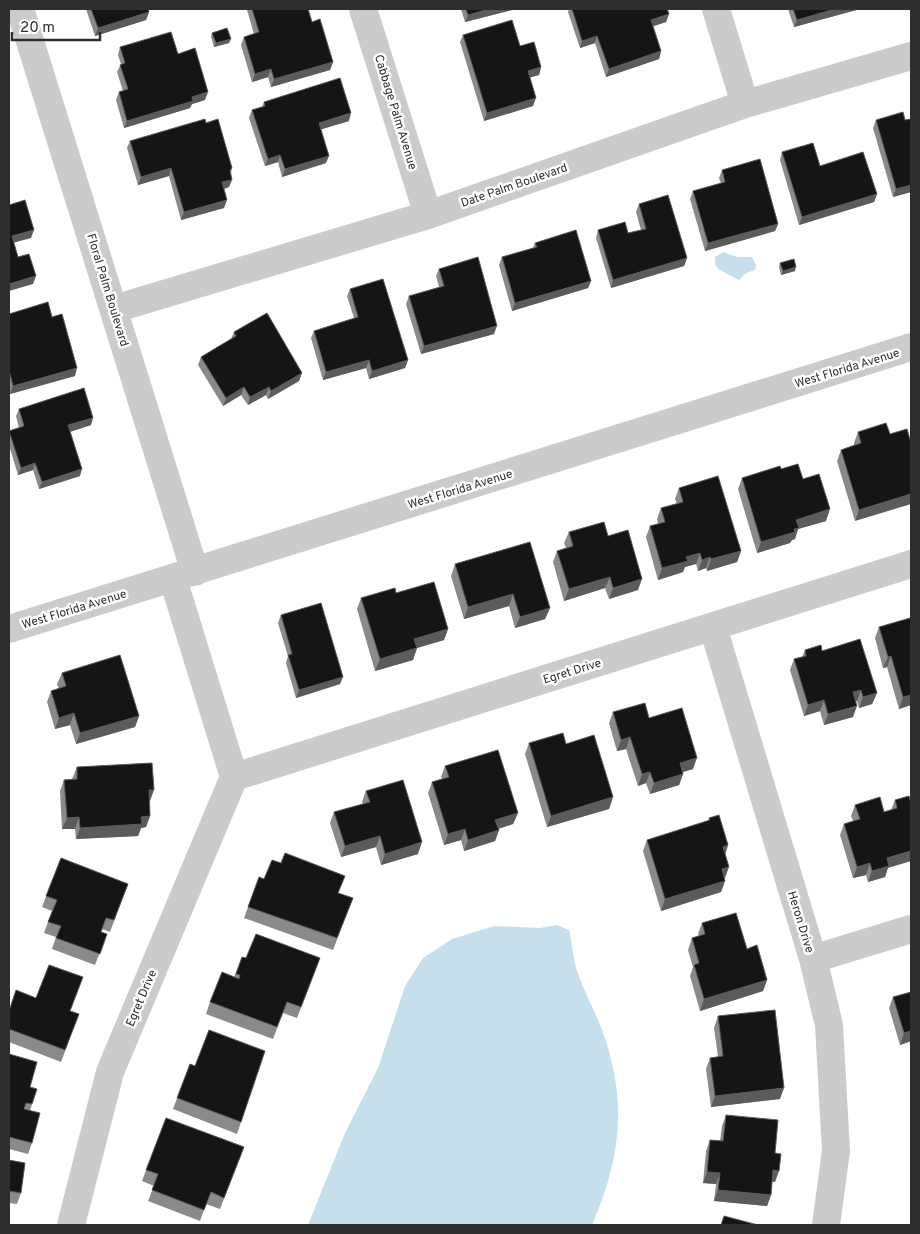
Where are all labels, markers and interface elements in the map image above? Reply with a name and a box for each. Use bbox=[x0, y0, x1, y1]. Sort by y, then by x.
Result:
scale bar bbox=[12, 10, 100, 42]
text: 20 m bbox=[20, 19, 55, 38]
street label: Cabbage Palm Avenue bbox=[370, 53, 420, 172]
street label: Date Palm Boulevard bbox=[459, 160, 570, 212]
street label: Floral Palm Boulevard bbox=[82, 232, 132, 349]
street label: West Florida Avenue bbox=[793, 345, 902, 393]
street label: West Florida Avenue bbox=[406, 466, 515, 514]
street label: West Florida Avenue bbox=[20, 586, 129, 634]
street label: Egret Drive bbox=[541, 656, 603, 688]
street label: Heron Drive bbox=[783, 889, 817, 955]
street label: Egret Drive bbox=[123, 968, 161, 1029]

